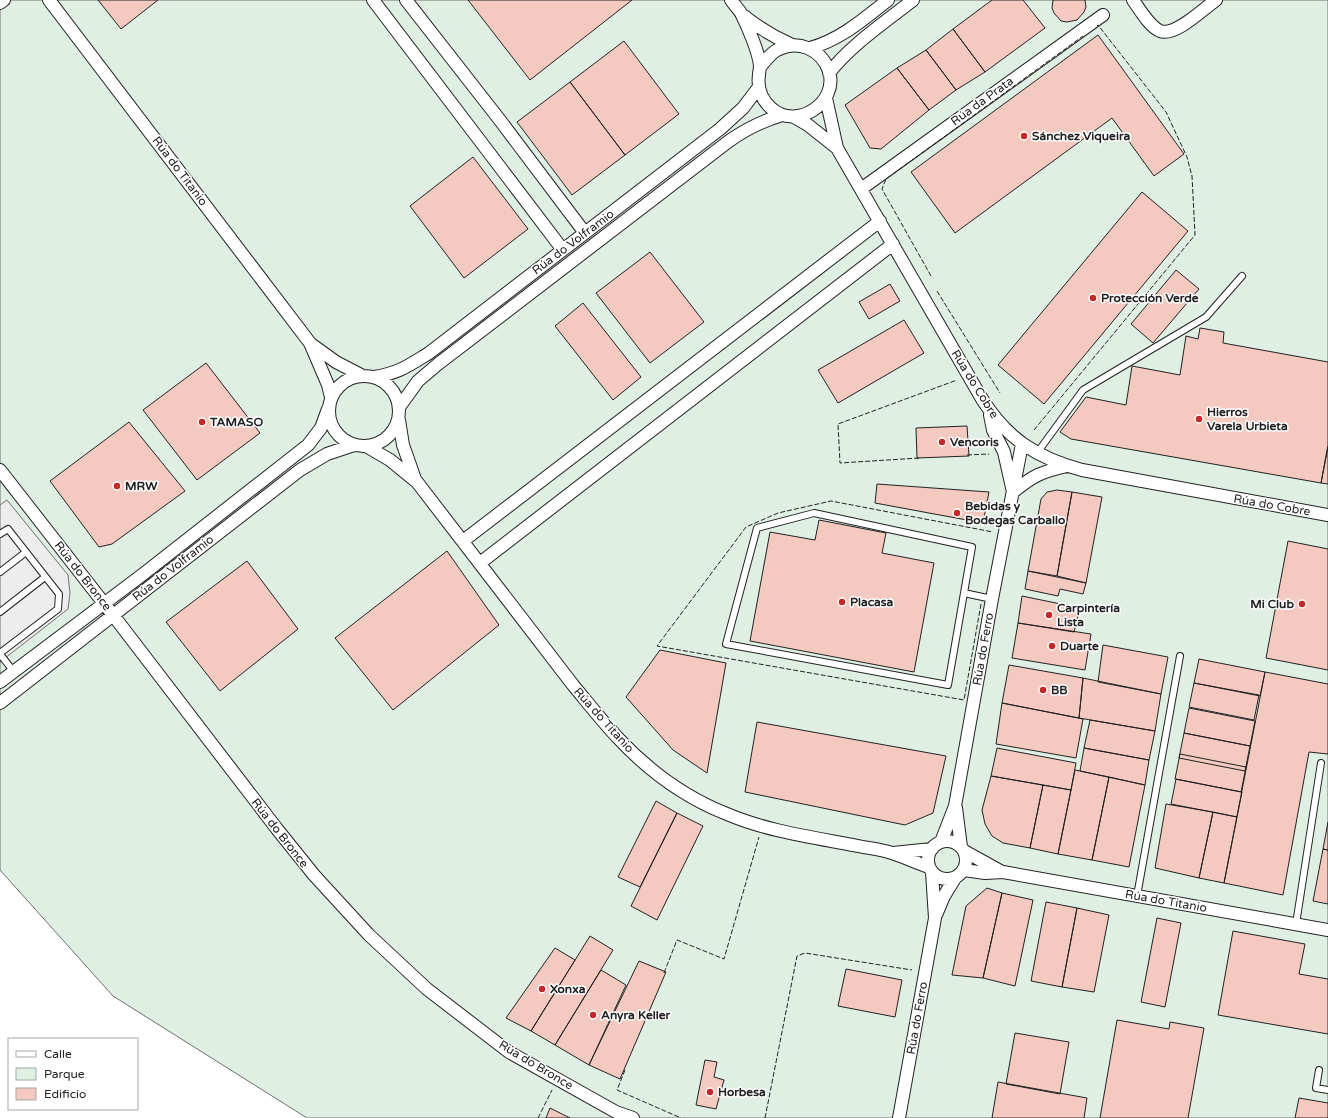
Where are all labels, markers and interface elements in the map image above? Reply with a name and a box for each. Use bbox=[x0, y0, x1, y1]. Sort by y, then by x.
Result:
street label: Rúa da Prata bbox=[948, 74, 1016, 128]
place label: Sánchez Viqueira bbox=[1032, 129, 1130, 144]
marker: Sánchez Viqueira bbox=[1019, 131, 1029, 141]
street label: Rúa do Titanio bbox=[149, 134, 211, 208]
street label: Rúa do Volframio bbox=[529, 207, 617, 277]
place label: Protección Verde bbox=[1101, 291, 1199, 305]
marker: Protección Verde bbox=[1088, 293, 1098, 303]
street label: Rúa do Cobre bbox=[948, 347, 1002, 421]
place label: Hierros Varela Urbieta bbox=[1207, 405, 1288, 433]
marker: Hierros Varela Urbieta bbox=[1194, 414, 1204, 424]
place label: TAMASO bbox=[209, 415, 263, 429]
marker: TAMASO bbox=[197, 417, 207, 427]
place label: Vencoris bbox=[950, 435, 999, 449]
marker: Vencoris bbox=[937, 437, 947, 447]
place label: MRW bbox=[125, 479, 158, 493]
marker: MRW bbox=[112, 481, 122, 491]
street label: Rúa do Cobre bbox=[1232, 491, 1312, 519]
place label: Bebidas y Bodegas Carballo bbox=[965, 499, 1065, 528]
marker: Bebidas y Bodegas Carballo bbox=[952, 508, 962, 518]
street label: Rúa do Volframio bbox=[130, 532, 216, 604]
street label: Rúa do Bronce bbox=[52, 539, 115, 614]
place label: Placasa bbox=[850, 595, 894, 609]
marker: Placasa bbox=[837, 597, 847, 607]
place label: Mi Club bbox=[1250, 597, 1294, 611]
marker: Mi Club bbox=[1297, 599, 1307, 609]
place label: Carpintería Lista bbox=[1057, 601, 1120, 629]
marker: Carpintería Lista bbox=[1044, 610, 1054, 620]
street label: Rúa do Ferro bbox=[970, 612, 996, 686]
place label: Duarte bbox=[1060, 639, 1099, 653]
marker: Duarte bbox=[1047, 641, 1057, 651]
place label: BB bbox=[1051, 683, 1068, 697]
street label: Rúa do Titanio bbox=[571, 685, 637, 755]
marker: BB bbox=[1038, 685, 1048, 695]
street label: Rúa do Bronce bbox=[249, 796, 312, 871]
street label: Rúa do Titanio bbox=[1124, 887, 1208, 915]
street label: Rúa do Ferro bbox=[904, 981, 930, 1055]
place label: Xonxa bbox=[550, 982, 586, 996]
marker: Xonxa bbox=[537, 984, 547, 994]
place label: Anyra Keller bbox=[601, 1008, 671, 1023]
marker: Anyra Keller bbox=[588, 1010, 598, 1020]
street label: Rúa do Bronce bbox=[496, 1037, 576, 1093]
legend bbox=[8, 1038, 138, 1110]
text: Calle bbox=[44, 1047, 72, 1061]
text: Parque bbox=[44, 1067, 85, 1081]
place label: Horbesa bbox=[718, 1085, 766, 1099]
text: Edificio bbox=[44, 1087, 86, 1101]
marker: Horbesa bbox=[705, 1087, 715, 1097]

